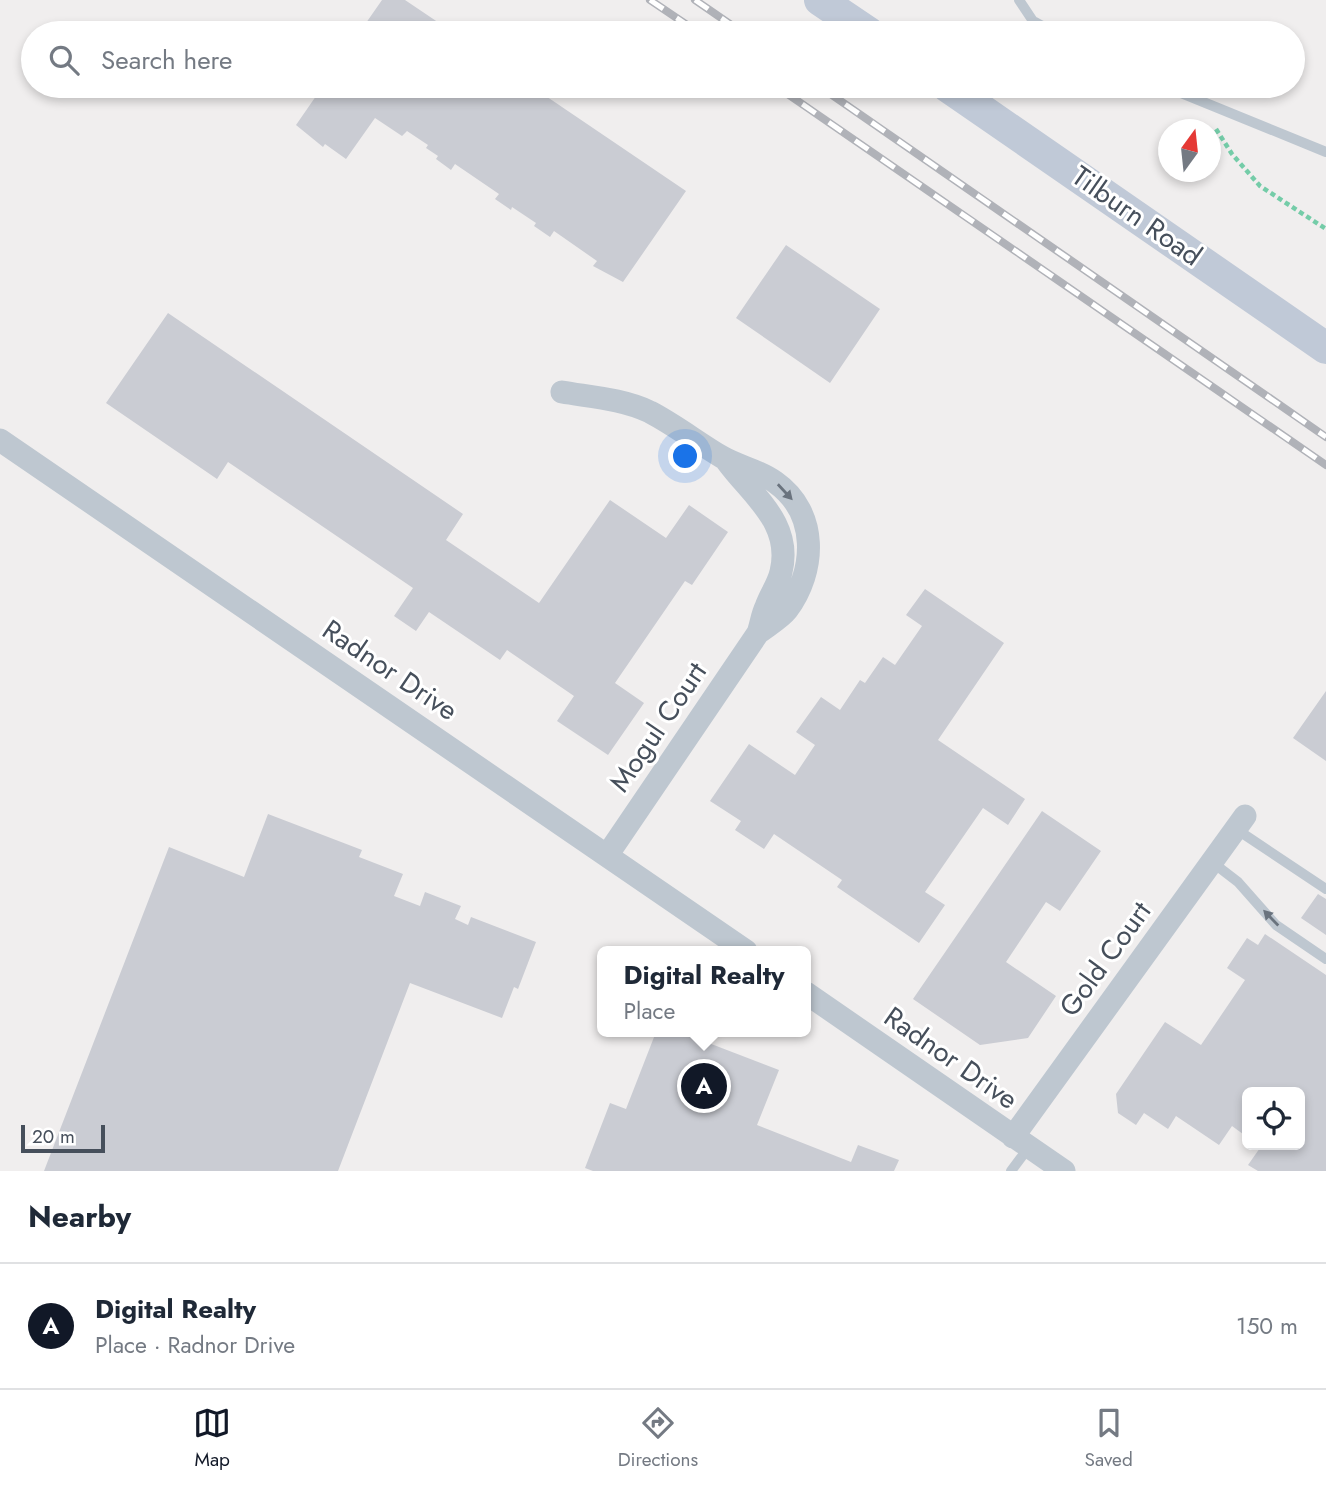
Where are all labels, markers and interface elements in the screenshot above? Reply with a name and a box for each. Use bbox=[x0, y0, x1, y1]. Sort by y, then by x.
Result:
search box bbox=[21, 21, 1305, 98]
icon: search bbox=[45, 41, 83, 79]
text: Search here bbox=[101, 41, 233, 79]
north arrow bbox=[1158, 119, 1221, 182]
street label: Tilburn Road bbox=[1064, 156, 1210, 276]
your location bbox=[668, 439, 702, 473]
one-way arrow bbox=[777, 483, 793, 501]
street label: Radnor Drive bbox=[314, 610, 466, 730]
street label: Mogul Court bbox=[599, 654, 717, 800]
street label: Gold Court bbox=[1049, 893, 1161, 1025]
one-way arrow bbox=[1263, 910, 1280, 927]
popup bbox=[597, 946, 811, 1037]
text: Digital Realty bbox=[624, 956, 784, 994]
text: Place bbox=[624, 994, 675, 1028]
street label: Radnor Drive bbox=[876, 997, 1026, 1119]
pin: A bbox=[681, 1060, 727, 1112]
map controls bbox=[1242, 1087, 1305, 1150]
button: locate bbox=[1242, 1087, 1305, 1150]
scale bar bbox=[21, 1122, 105, 1154]
text: 20 m bbox=[32, 1123, 75, 1150]
text: Nearby bbox=[28, 1195, 131, 1238]
text: Digital Realty bbox=[95, 1290, 256, 1328]
text: A bbox=[43, 1309, 59, 1343]
text: 150 m bbox=[1236, 1309, 1298, 1343]
text: Place · Radnor Drive bbox=[95, 1328, 295, 1362]
tab: Map bbox=[193, 1404, 231, 1473]
tab: Directions bbox=[618, 1404, 698, 1473]
tab: Saved bbox=[1085, 1404, 1133, 1473]

